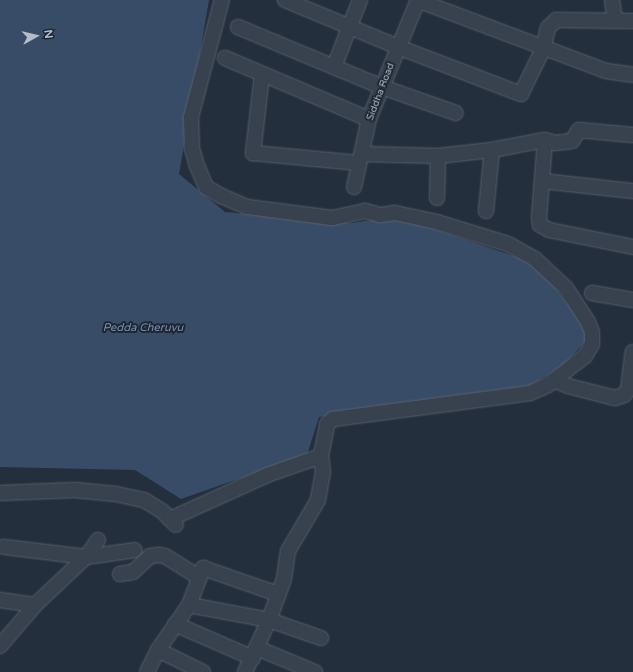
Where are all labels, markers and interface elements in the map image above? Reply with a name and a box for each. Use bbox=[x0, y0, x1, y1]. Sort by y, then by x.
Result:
north arrow bbox=[16, 16, 56, 56]
text: N bbox=[41, 29, 55, 40]
street label: Siddha Road bbox=[365, 62, 397, 122]
water label: Pedda Cheruvu bbox=[103, 321, 183, 335]

